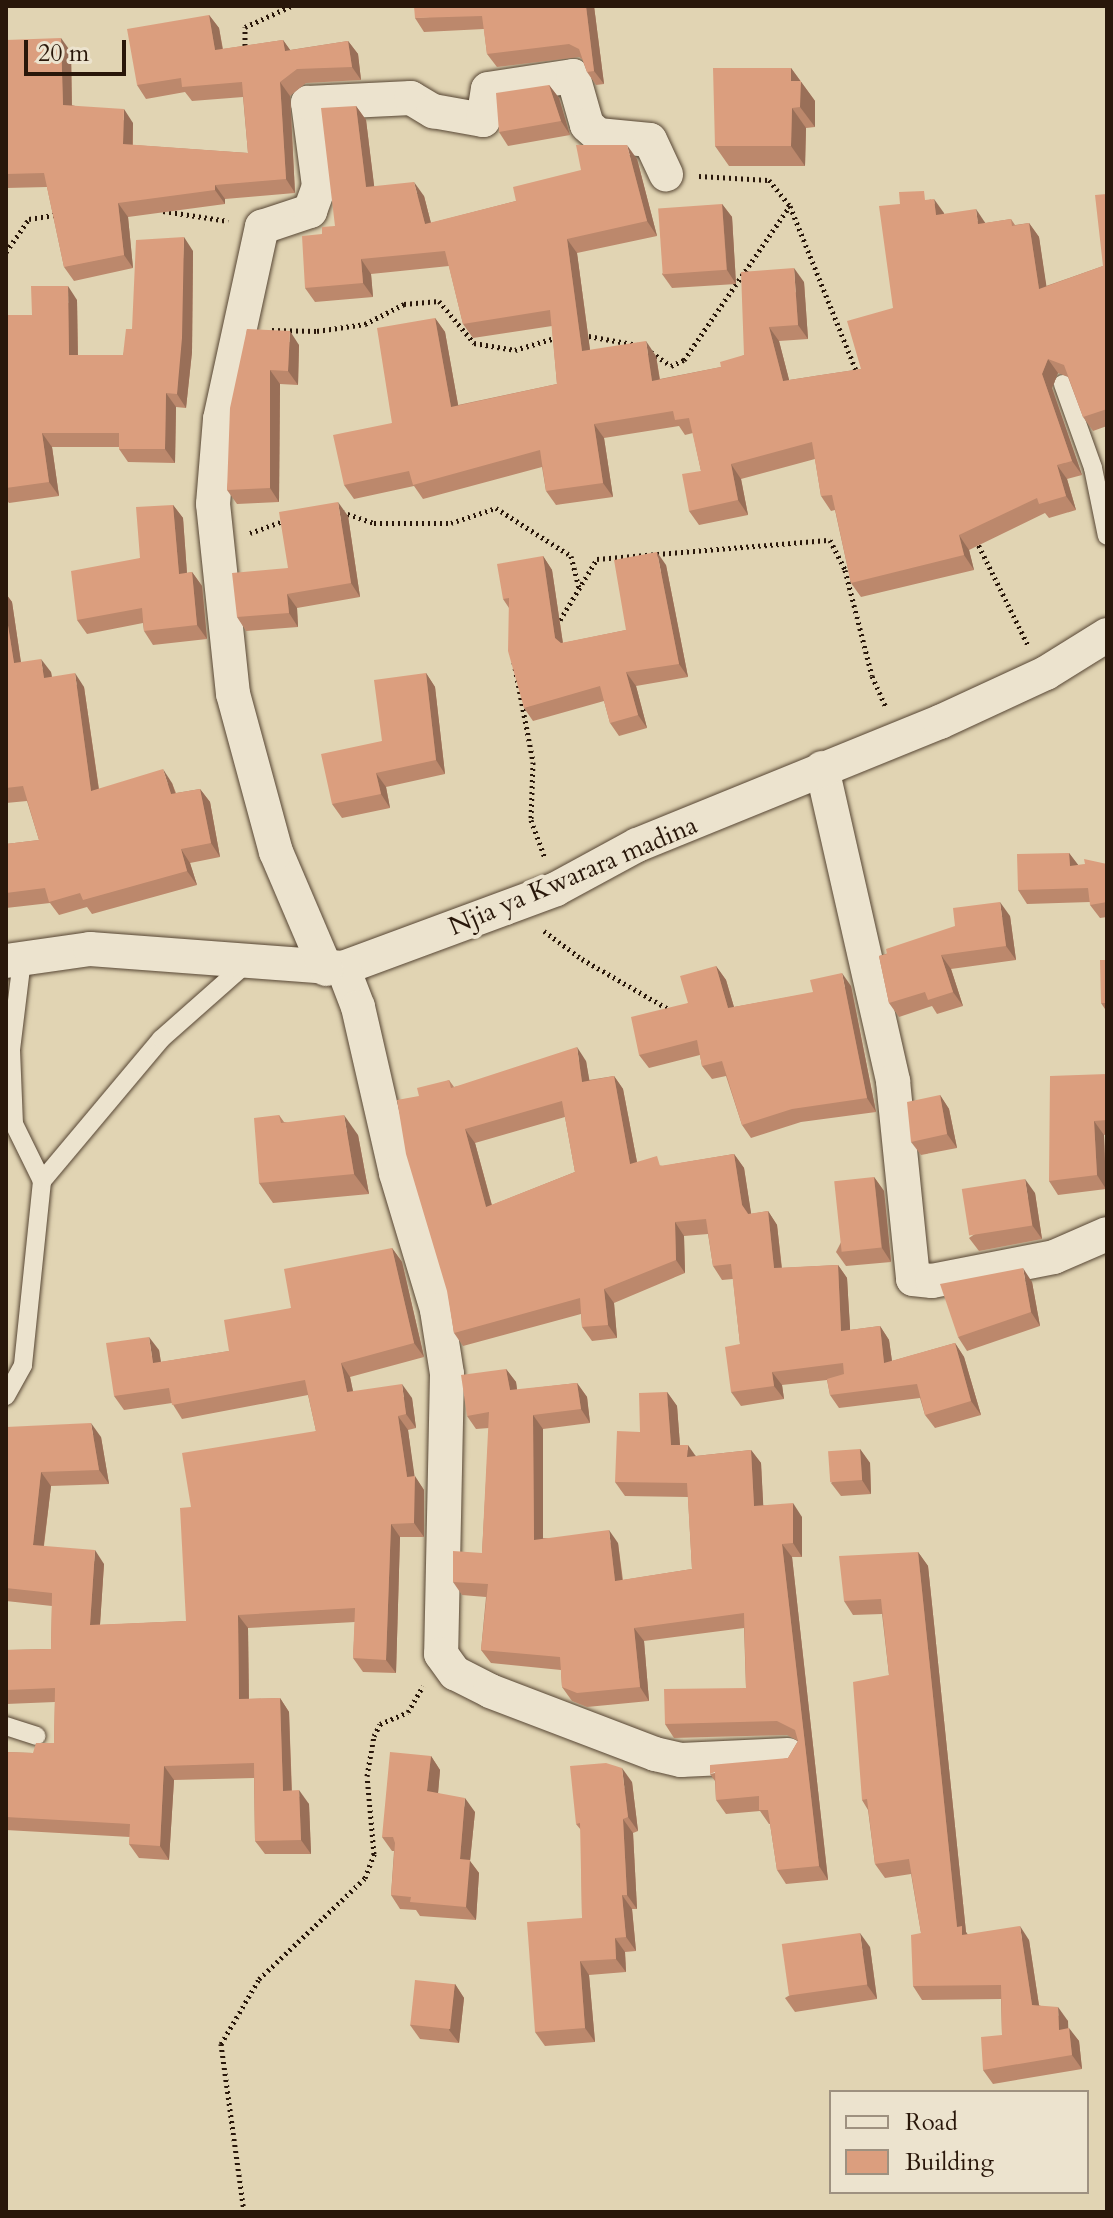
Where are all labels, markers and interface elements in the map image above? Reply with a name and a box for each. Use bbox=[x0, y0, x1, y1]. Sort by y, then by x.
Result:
scale bar bbox=[28, 24, 130, 74]
text: 20 m bbox=[38, 37, 89, 70]
street label: Njia ya Kwarara madina bbox=[444, 809, 702, 943]
legend bbox=[829, 2090, 1089, 2194]
text: Road bbox=[905, 2106, 958, 2139]
text: Building bbox=[905, 2146, 994, 2179]

